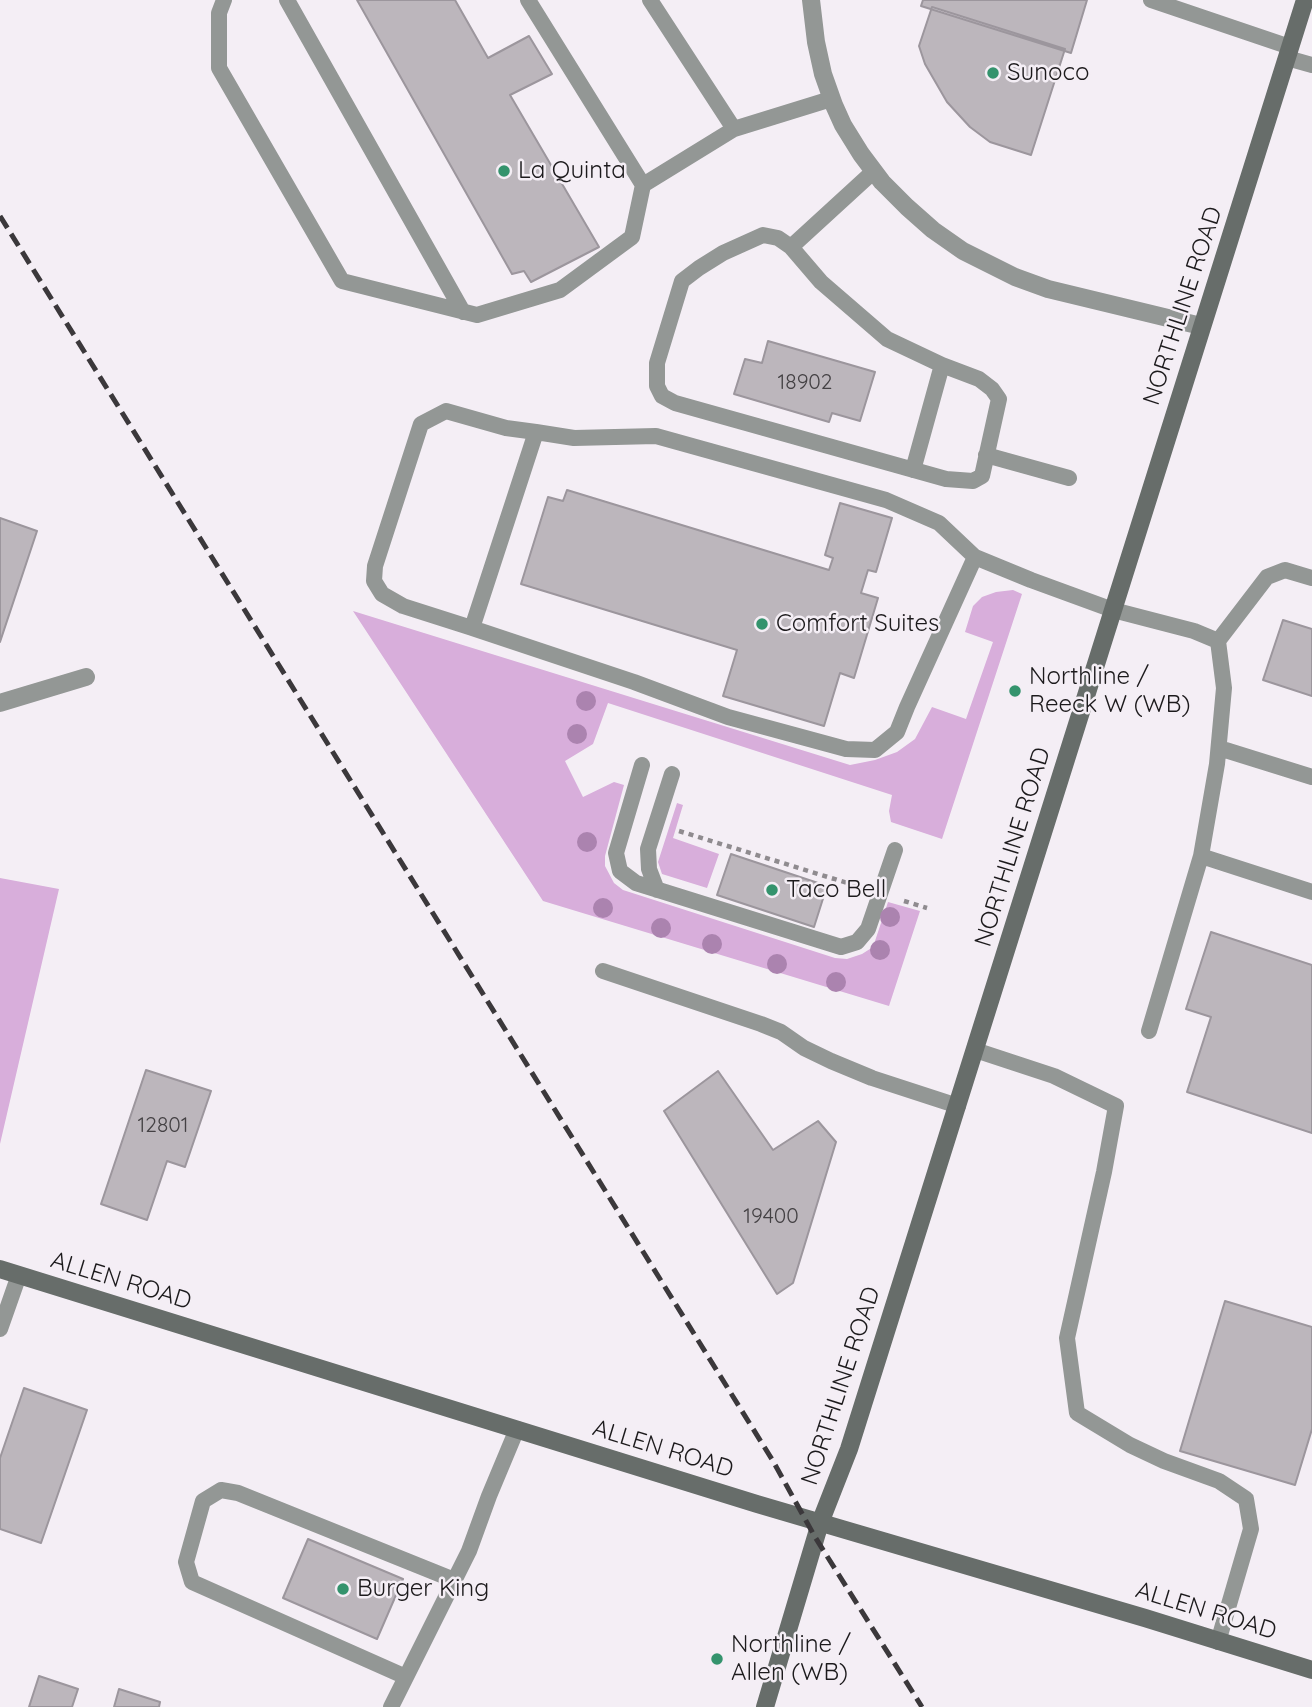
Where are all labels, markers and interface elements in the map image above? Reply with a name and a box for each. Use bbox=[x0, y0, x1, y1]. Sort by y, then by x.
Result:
place label: Sunoco bbox=[1007, 59, 1089, 87]
marker: Sunoco bbox=[985, 65, 1001, 81]
place label: La Quinta bbox=[518, 157, 626, 185]
marker: La Quinta bbox=[496, 163, 512, 179]
street label: NORTHLINE ROAD bbox=[1137, 203, 1229, 409]
house number: 18902 bbox=[778, 370, 832, 396]
place label: Comfort Suites bbox=[776, 610, 939, 638]
marker: Comfort Suites bbox=[754, 616, 770, 632]
place label: Northline / Reeck W (WB) bbox=[1029, 663, 1190, 719]
marker: Northline / Reeck W (WB) bbox=[1007, 683, 1023, 699]
street label: NORTHLINE ROAD bbox=[969, 744, 1057, 950]
place label: Taco Bell bbox=[786, 876, 886, 904]
marker: Taco Bell bbox=[764, 882, 780, 898]
house number: 12801 bbox=[137, 1113, 189, 1139]
house number: 19400 bbox=[743, 1204, 799, 1230]
street label: ALLEN ROAD bbox=[47, 1246, 195, 1316]
street label: NORTHLINE ROAD bbox=[795, 1283, 887, 1489]
street label: ALLEN ROAD bbox=[589, 1414, 737, 1484]
place label: Burger King bbox=[357, 1575, 489, 1603]
street label: ALLEN ROAD bbox=[1132, 1576, 1280, 1646]
marker: Burger King bbox=[335, 1581, 351, 1597]
place label: Northline / Allen (WB) bbox=[731, 1631, 851, 1687]
marker: Northline / Allen (WB) bbox=[709, 1651, 725, 1667]

